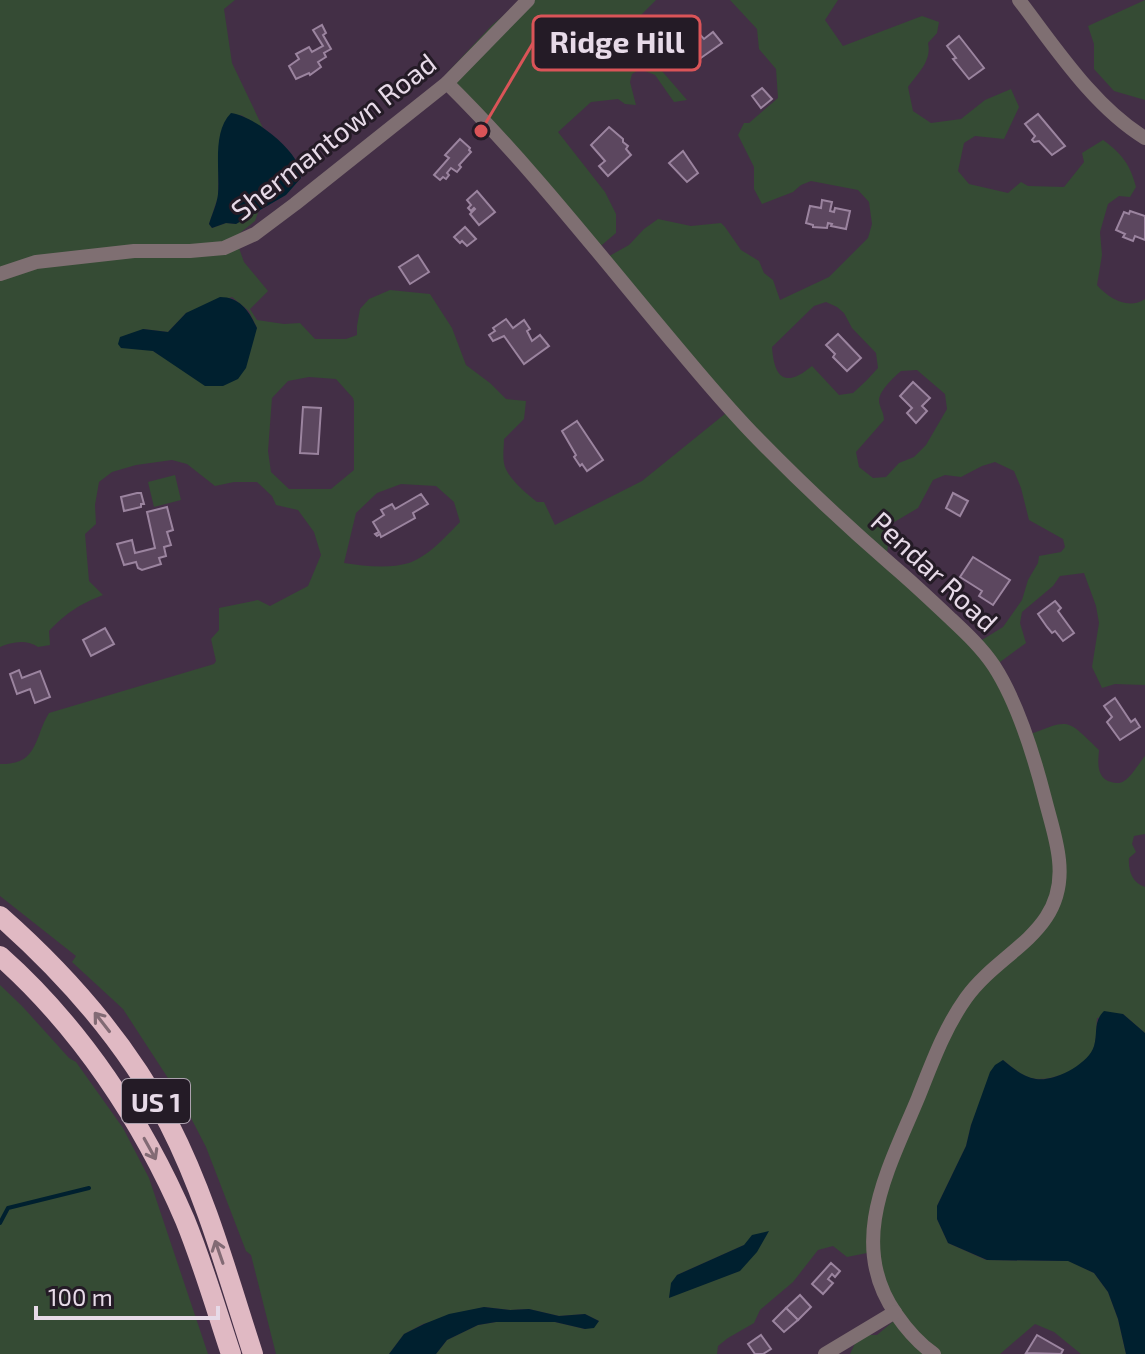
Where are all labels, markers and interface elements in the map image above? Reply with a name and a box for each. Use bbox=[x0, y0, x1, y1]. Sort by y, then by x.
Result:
callout: Ridge Hill bbox=[533, 16, 700, 70]
text: Ridge Hill bbox=[550, 23, 685, 59]
street label: Shermantown Road bbox=[224, 45, 442, 227]
street label: Pendar Road bbox=[865, 504, 1005, 638]
one-way arrow bbox=[94, 1012, 111, 1033]
road number: US 1 bbox=[122, 1079, 190, 1123]
one-way arrow bbox=[143, 1137, 158, 1161]
one-way arrow bbox=[211, 1240, 226, 1265]
scale bar bbox=[36, 1270, 218, 1320]
text: 100 m bbox=[48, 1282, 113, 1311]

